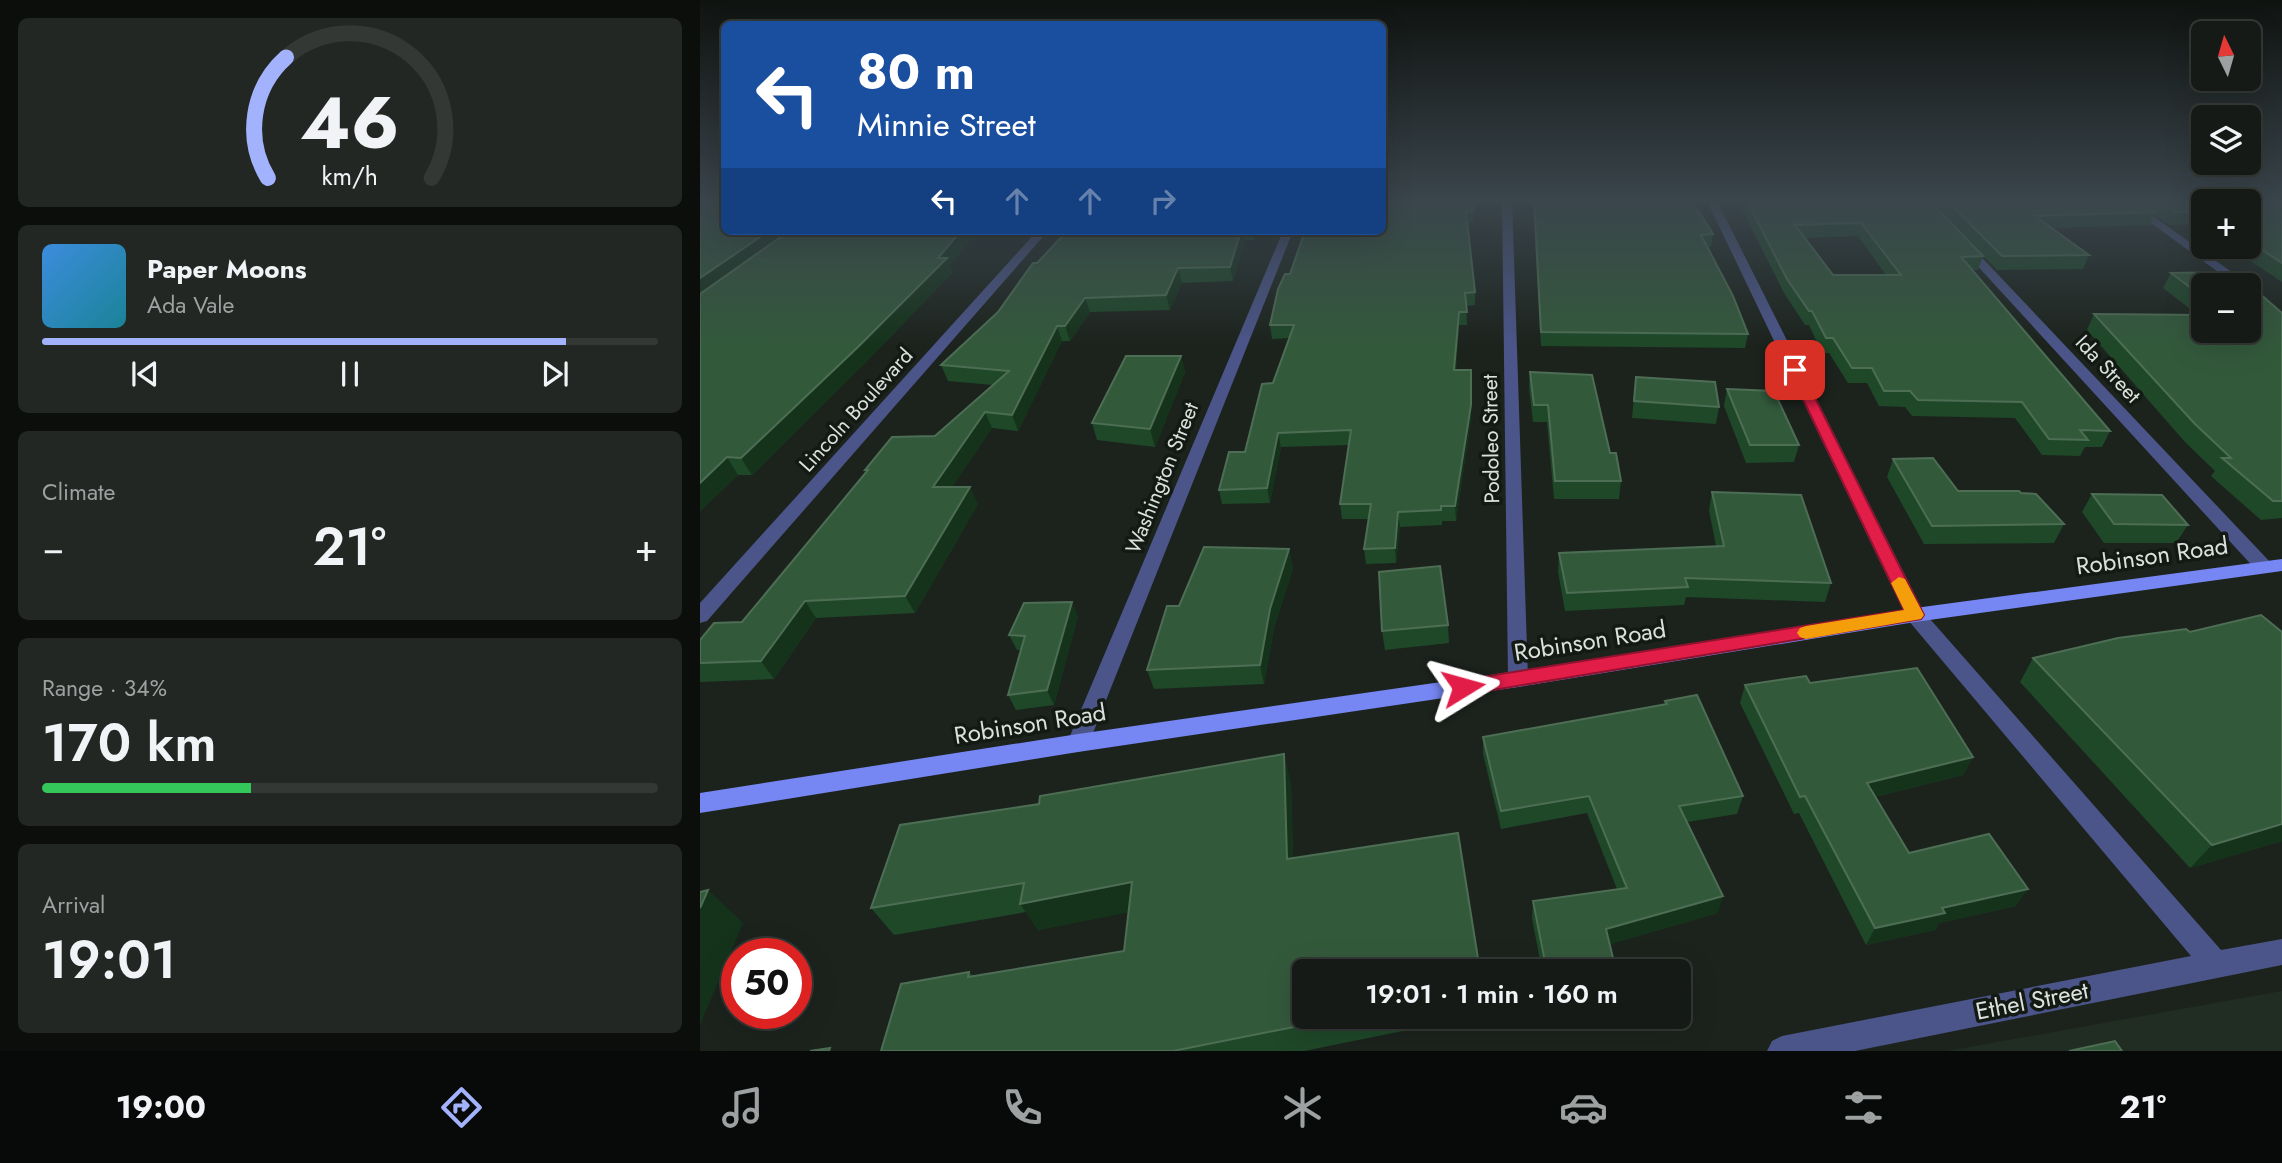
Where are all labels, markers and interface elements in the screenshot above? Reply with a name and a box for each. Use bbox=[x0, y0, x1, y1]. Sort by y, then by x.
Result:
north arrow bbox=[2191, 21, 2261, 91]
map controls bbox=[2191, 21, 2261, 343]
text: 80 m bbox=[857, 37, 975, 107]
icon: left bbox=[742, 49, 833, 140]
text: 46 bbox=[300, 71, 400, 176]
text: Minnie Street bbox=[857, 102, 1036, 148]
button: layers bbox=[2191, 105, 2261, 175]
text: km/h bbox=[322, 158, 378, 194]
icon: left bbox=[925, 182, 963, 220]
icon: ahead bbox=[998, 182, 1036, 220]
icon: ahead bbox=[1071, 182, 1109, 220]
icon: right bbox=[1144, 182, 1182, 220]
button: + bbox=[2191, 189, 2261, 259]
text: Paper Moons bbox=[147, 250, 307, 288]
button: − bbox=[2191, 273, 2261, 343]
text: Ada Vale bbox=[147, 288, 234, 322]
street label: Ida Street bbox=[2069, 328, 2147, 410]
pin bbox=[1765, 340, 1825, 400]
street label: Lincoln Boulevard bbox=[792, 341, 920, 479]
icon: arrive bbox=[1776, 351, 1814, 389]
icon: previous bbox=[126, 355, 164, 393]
icon: pause bbox=[331, 355, 369, 393]
icon: next bbox=[536, 355, 574, 393]
street label: Podoleo Street bbox=[1475, 374, 1507, 504]
street label: Washington Street bbox=[1118, 398, 1206, 558]
text: Climate bbox=[42, 475, 115, 509]
text: 21° bbox=[313, 509, 386, 585]
text: − bbox=[42, 520, 64, 575]
text: + bbox=[635, 520, 658, 575]
street label: Robinson Road bbox=[2074, 527, 2230, 584]
street label: Robinson Road bbox=[1511, 611, 1668, 670]
position arrow bbox=[1426, 650, 1500, 724]
text: Range · 34% bbox=[42, 671, 167, 705]
street label: Robinson Road bbox=[951, 694, 1108, 753]
text: 170 km bbox=[42, 705, 216, 781]
text: Arrival bbox=[42, 888, 105, 922]
text: 19:01 bbox=[42, 922, 176, 998]
speed limit sign: 50 bbox=[721, 938, 812, 1029]
street label: Ethel Street bbox=[1973, 972, 2091, 1029]
text: 19:01 · 1 min · 160 m bbox=[1365, 975, 1618, 1013]
icon: directions bbox=[437, 1083, 486, 1132]
icon: music bbox=[718, 1083, 767, 1132]
icon: phone bbox=[998, 1083, 1047, 1132]
icon: climate bbox=[1278, 1083, 1327, 1132]
icon: car bbox=[1559, 1083, 1608, 1132]
icon: filters bbox=[1839, 1083, 1888, 1132]
text: 19:00 bbox=[116, 1084, 206, 1130]
text: 21° bbox=[2119, 1084, 2166, 1130]

